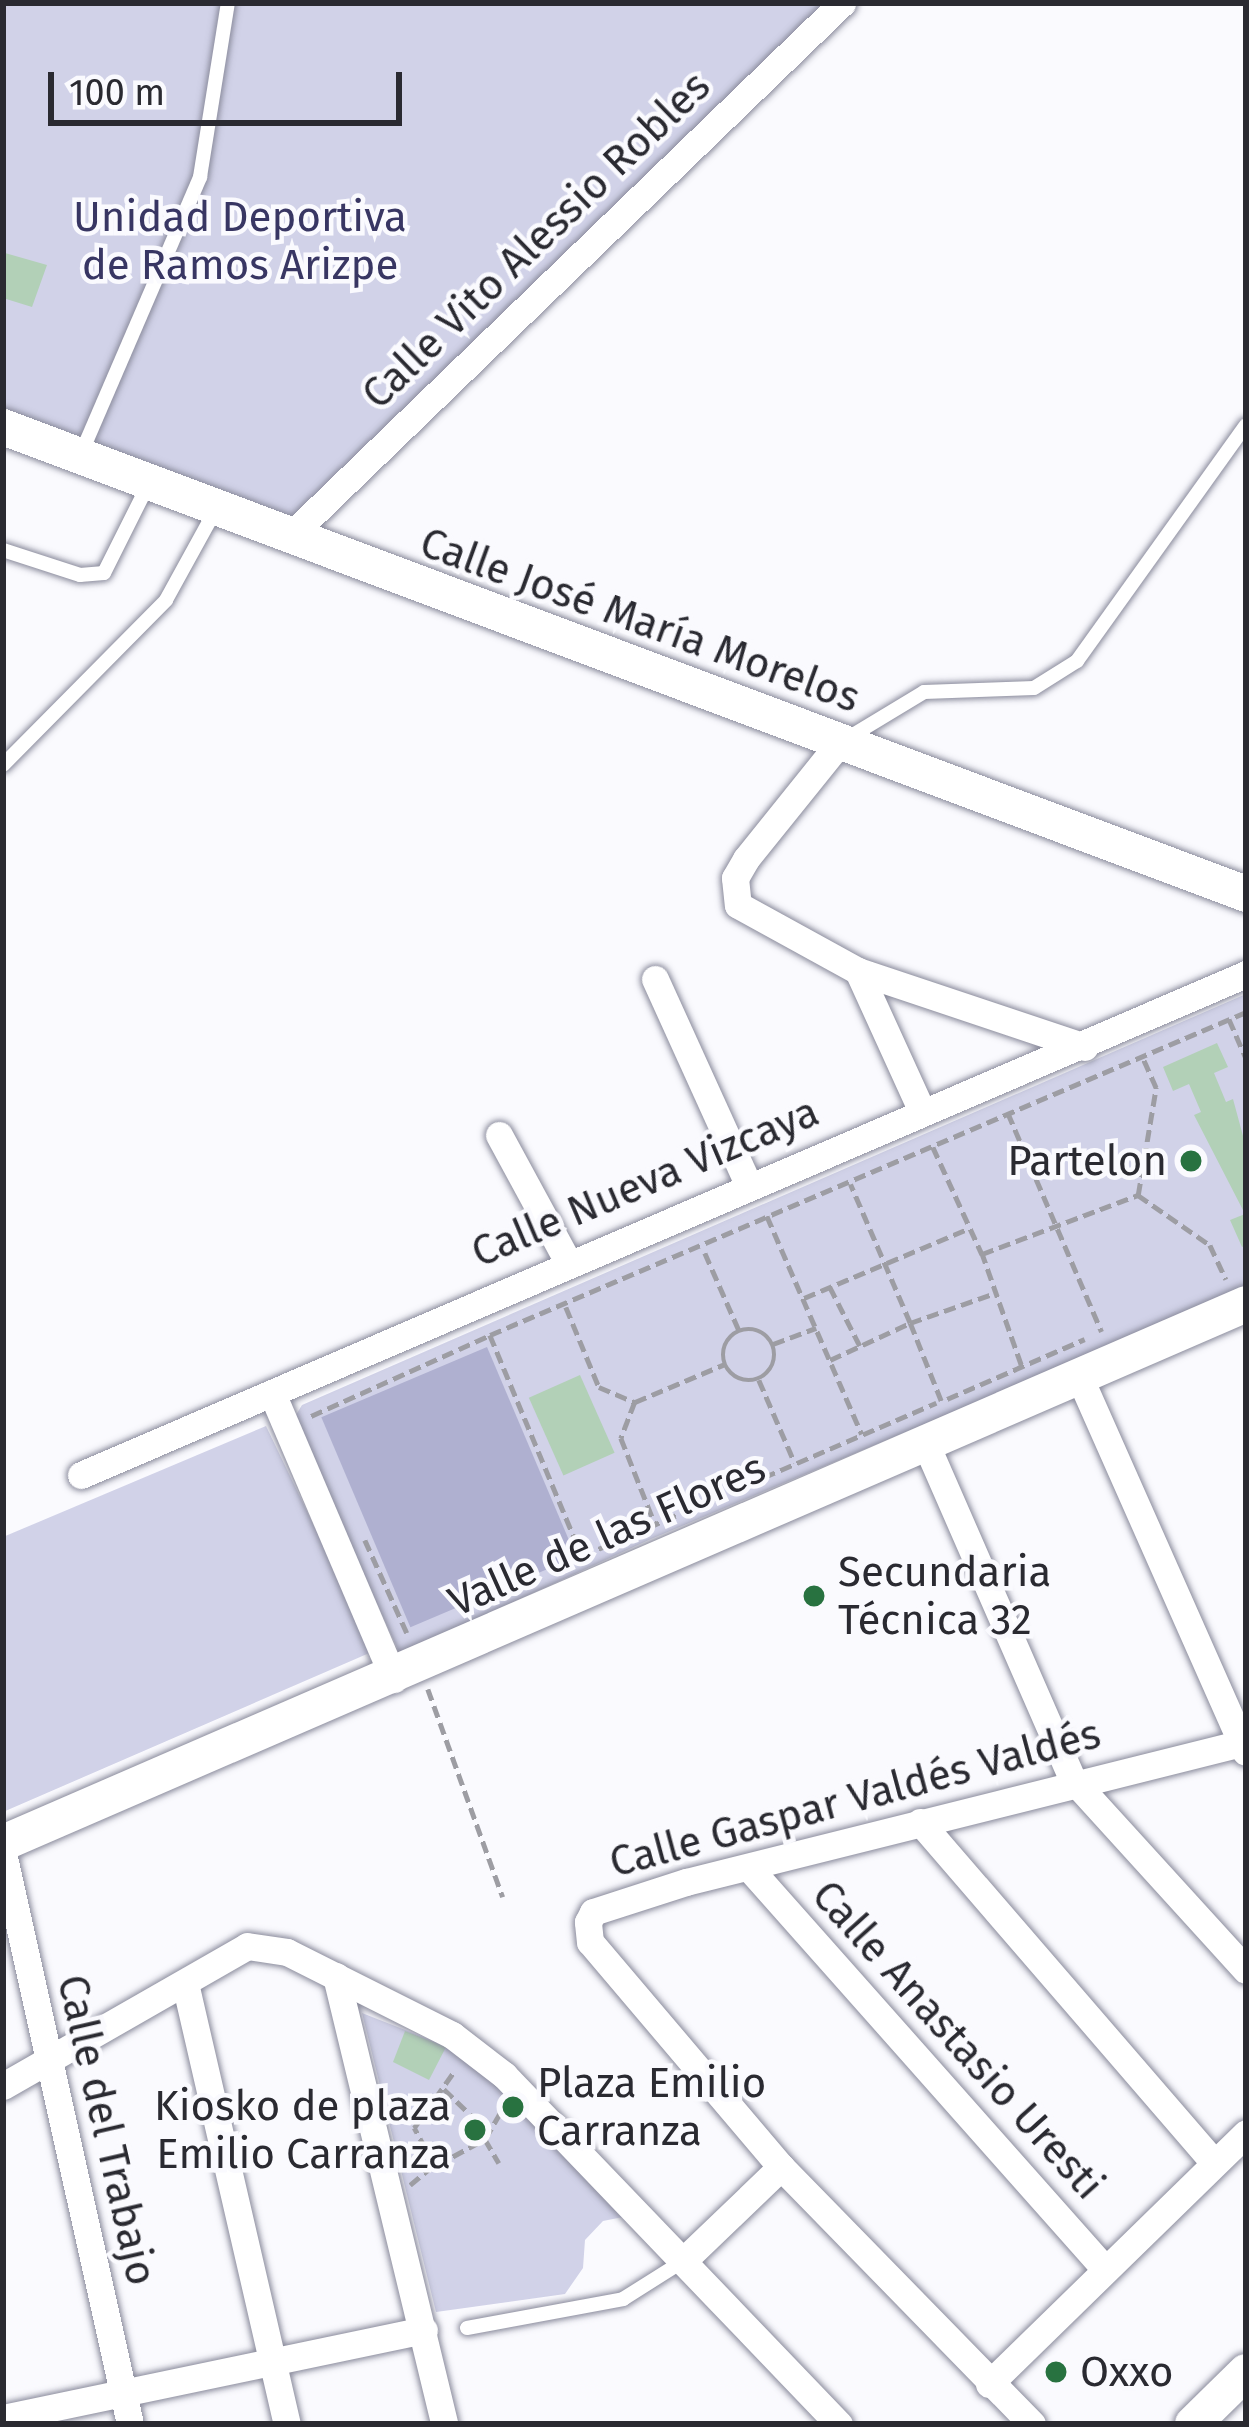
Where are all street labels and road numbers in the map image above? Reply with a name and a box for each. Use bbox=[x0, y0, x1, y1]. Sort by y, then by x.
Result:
street label: Calle Vito Alessio Robles bbox=[352, 61, 720, 419]
street label: Calle José María Morelos bbox=[413, 517, 867, 723]
street label: Calle Nueva Vizcaya bbox=[464, 1086, 826, 1278]
street label: Valle de las Flores bbox=[441, 1443, 773, 1627]
street label: Calle Gaspar Valdés Valdés bbox=[604, 1708, 1106, 1888]
street label: Calle Anastasio Uresti bbox=[802, 1870, 1114, 2210]
street label: Calle del Trabajo bbox=[47, 1970, 167, 2290]

